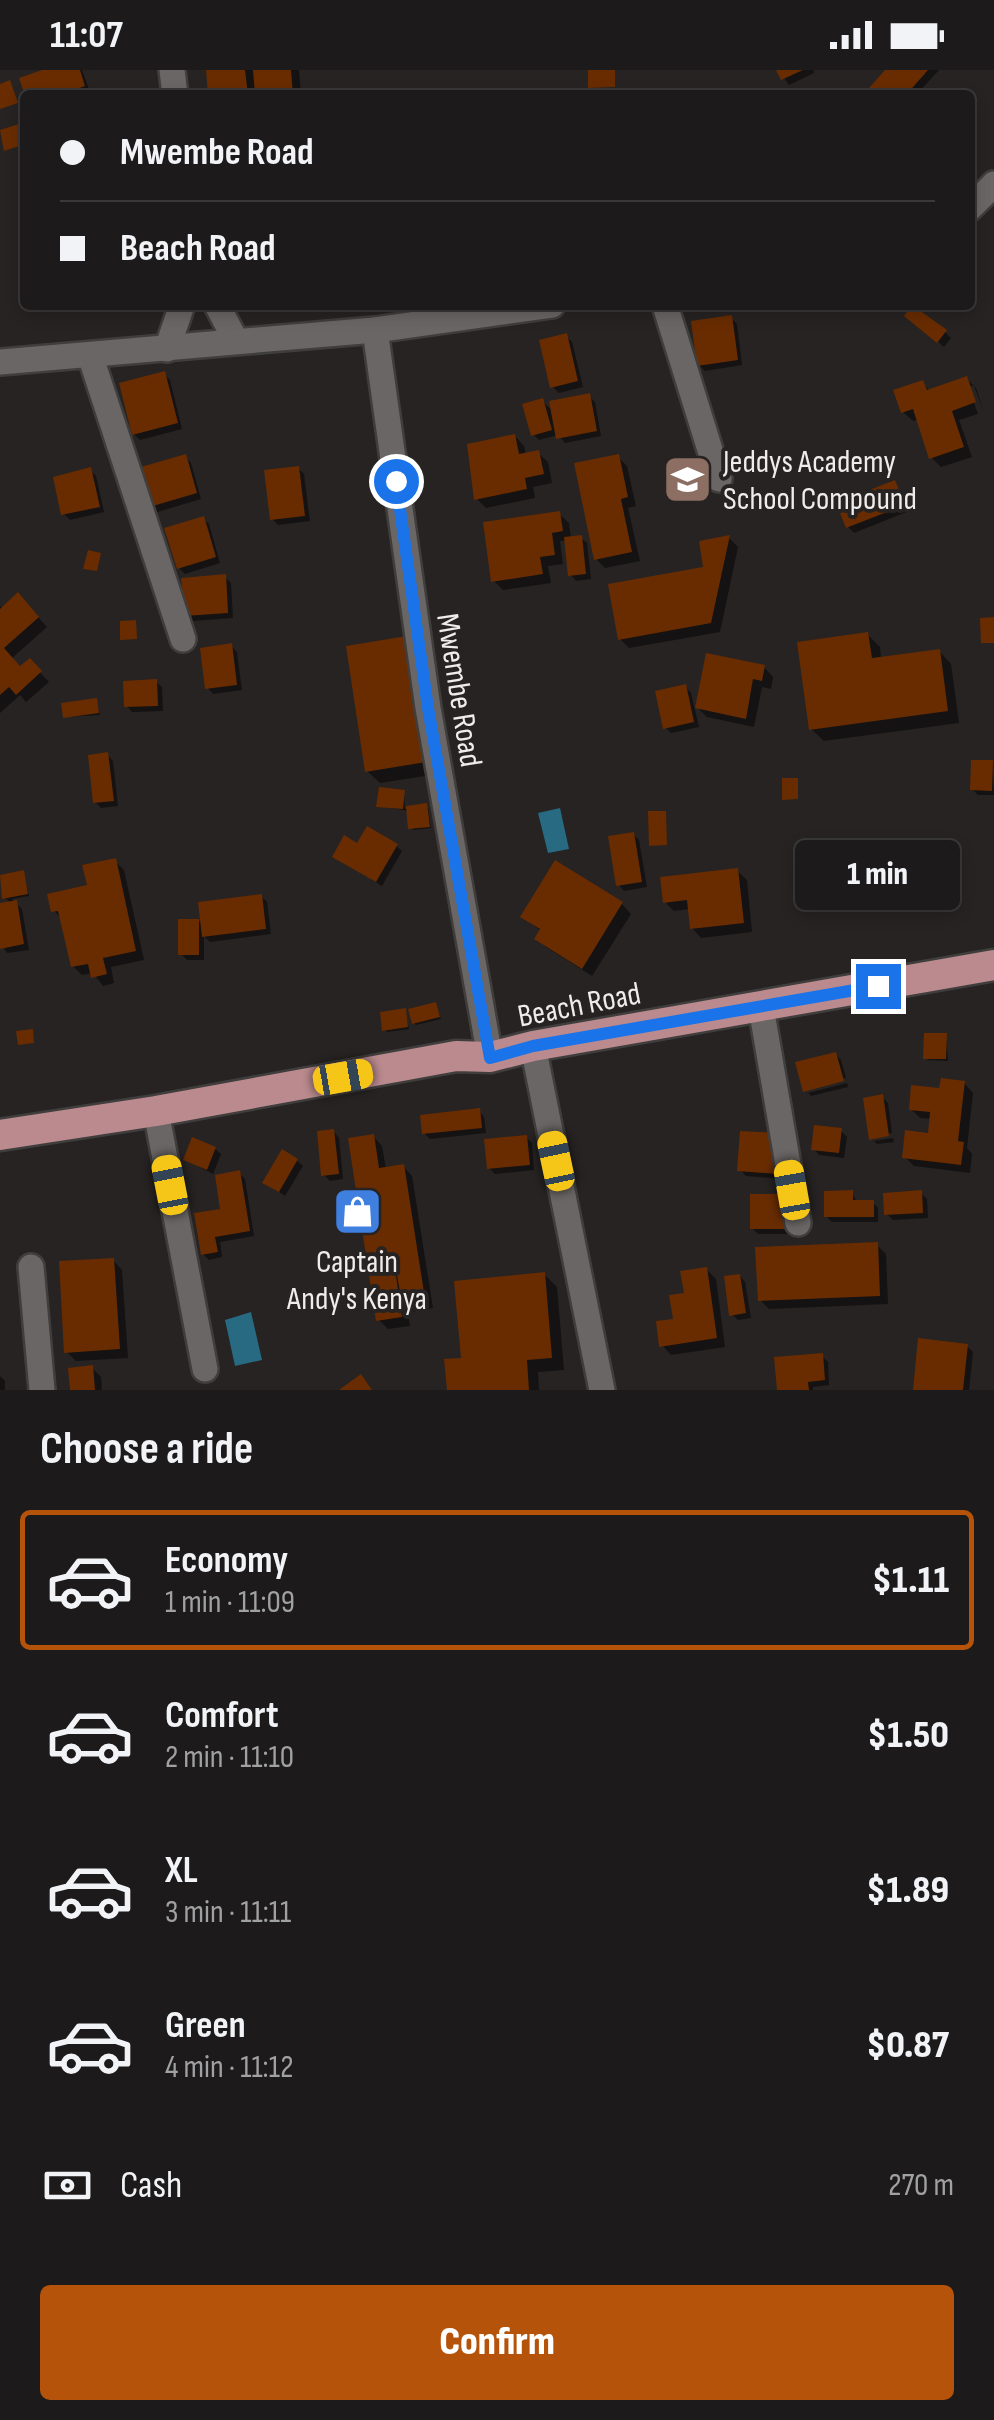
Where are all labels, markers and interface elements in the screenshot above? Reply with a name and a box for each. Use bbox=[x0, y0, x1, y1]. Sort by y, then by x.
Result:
text: 11:07 bbox=[50, 13, 123, 58]
text: Mwembe Road bbox=[120, 130, 314, 175]
text: Beach Road bbox=[120, 226, 276, 271]
place label: Jeddys Academy School Compound bbox=[722, 443, 917, 519]
school or university icon: Jeddys Academy School Compound bbox=[662, 453, 714, 505]
route start bbox=[374, 459, 419, 504]
street label: Mwembe Road bbox=[427, 611, 490, 770]
callout: 1 min bbox=[796, 841, 960, 911]
text: 1 min bbox=[847, 855, 908, 894]
route end bbox=[856, 964, 901, 1009]
street label: Beach Road bbox=[515, 974, 644, 1036]
car bbox=[311, 1057, 375, 1097]
car bbox=[535, 1129, 577, 1193]
car bbox=[150, 1153, 190, 1217]
car bbox=[772, 1158, 812, 1222]
shop icon: Captain Andy's Kenya bbox=[331, 1185, 383, 1237]
place label: Captain Andy's Kenya bbox=[286, 1243, 427, 1319]
text: Choose a ride bbox=[40, 1422, 253, 1477]
icon: car bbox=[45, 1535, 135, 1625]
text: Economy bbox=[165, 1538, 288, 1583]
text: $1.11 bbox=[872, 1558, 949, 1603]
text: 1 min · 11:09 bbox=[165, 1583, 295, 1622]
icon: car bbox=[45, 1690, 135, 1780]
text: Comfort bbox=[165, 1693, 279, 1738]
text: $1.50 bbox=[868, 1713, 949, 1758]
text: 2 min · 11:10 bbox=[165, 1738, 294, 1777]
icon: car bbox=[45, 1845, 135, 1935]
text: XL bbox=[165, 1848, 198, 1893]
text: $1.89 bbox=[867, 1868, 949, 1913]
text: 3 min · 11:11 bbox=[165, 1893, 291, 1932]
icon: car bbox=[45, 2000, 135, 2090]
text: Green bbox=[165, 2003, 246, 2048]
text: $0.87 bbox=[867, 2023, 949, 2068]
text: 4 min · 11:12 bbox=[165, 2048, 293, 2087]
icon: cash bbox=[40, 2158, 95, 2213]
text: Cash bbox=[120, 2163, 182, 2208]
text: 270 m bbox=[888, 2166, 954, 2205]
button: Confirm bbox=[40, 2285, 954, 2400]

